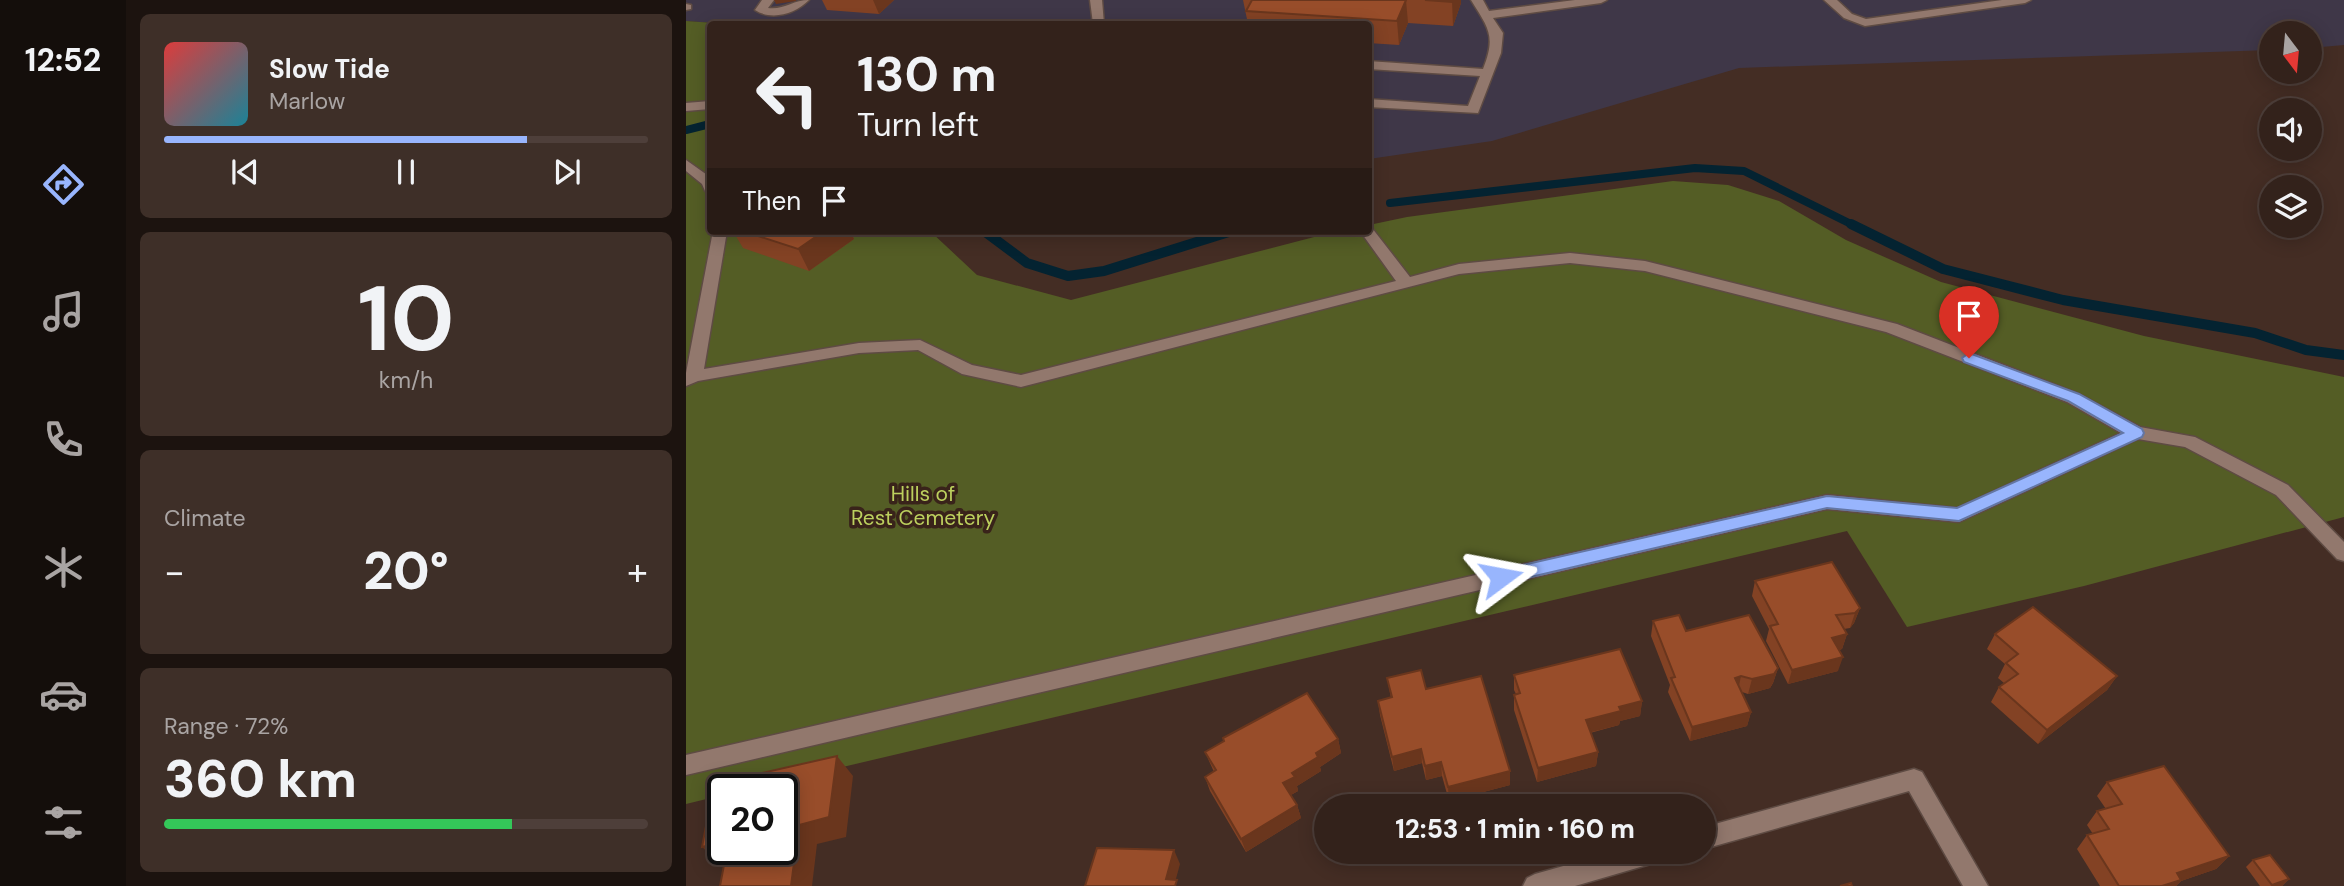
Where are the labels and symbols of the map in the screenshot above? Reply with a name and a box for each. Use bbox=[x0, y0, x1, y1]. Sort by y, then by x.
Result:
north arrow bbox=[2259, 21, 2322, 84]
pin bbox=[1939, 286, 1999, 358]
park label: Hills of Rest Cemetery bbox=[851, 480, 995, 532]
position arrow bbox=[1464, 540, 1538, 614]
speed limit sign: 20 bbox=[707, 774, 798, 865]

